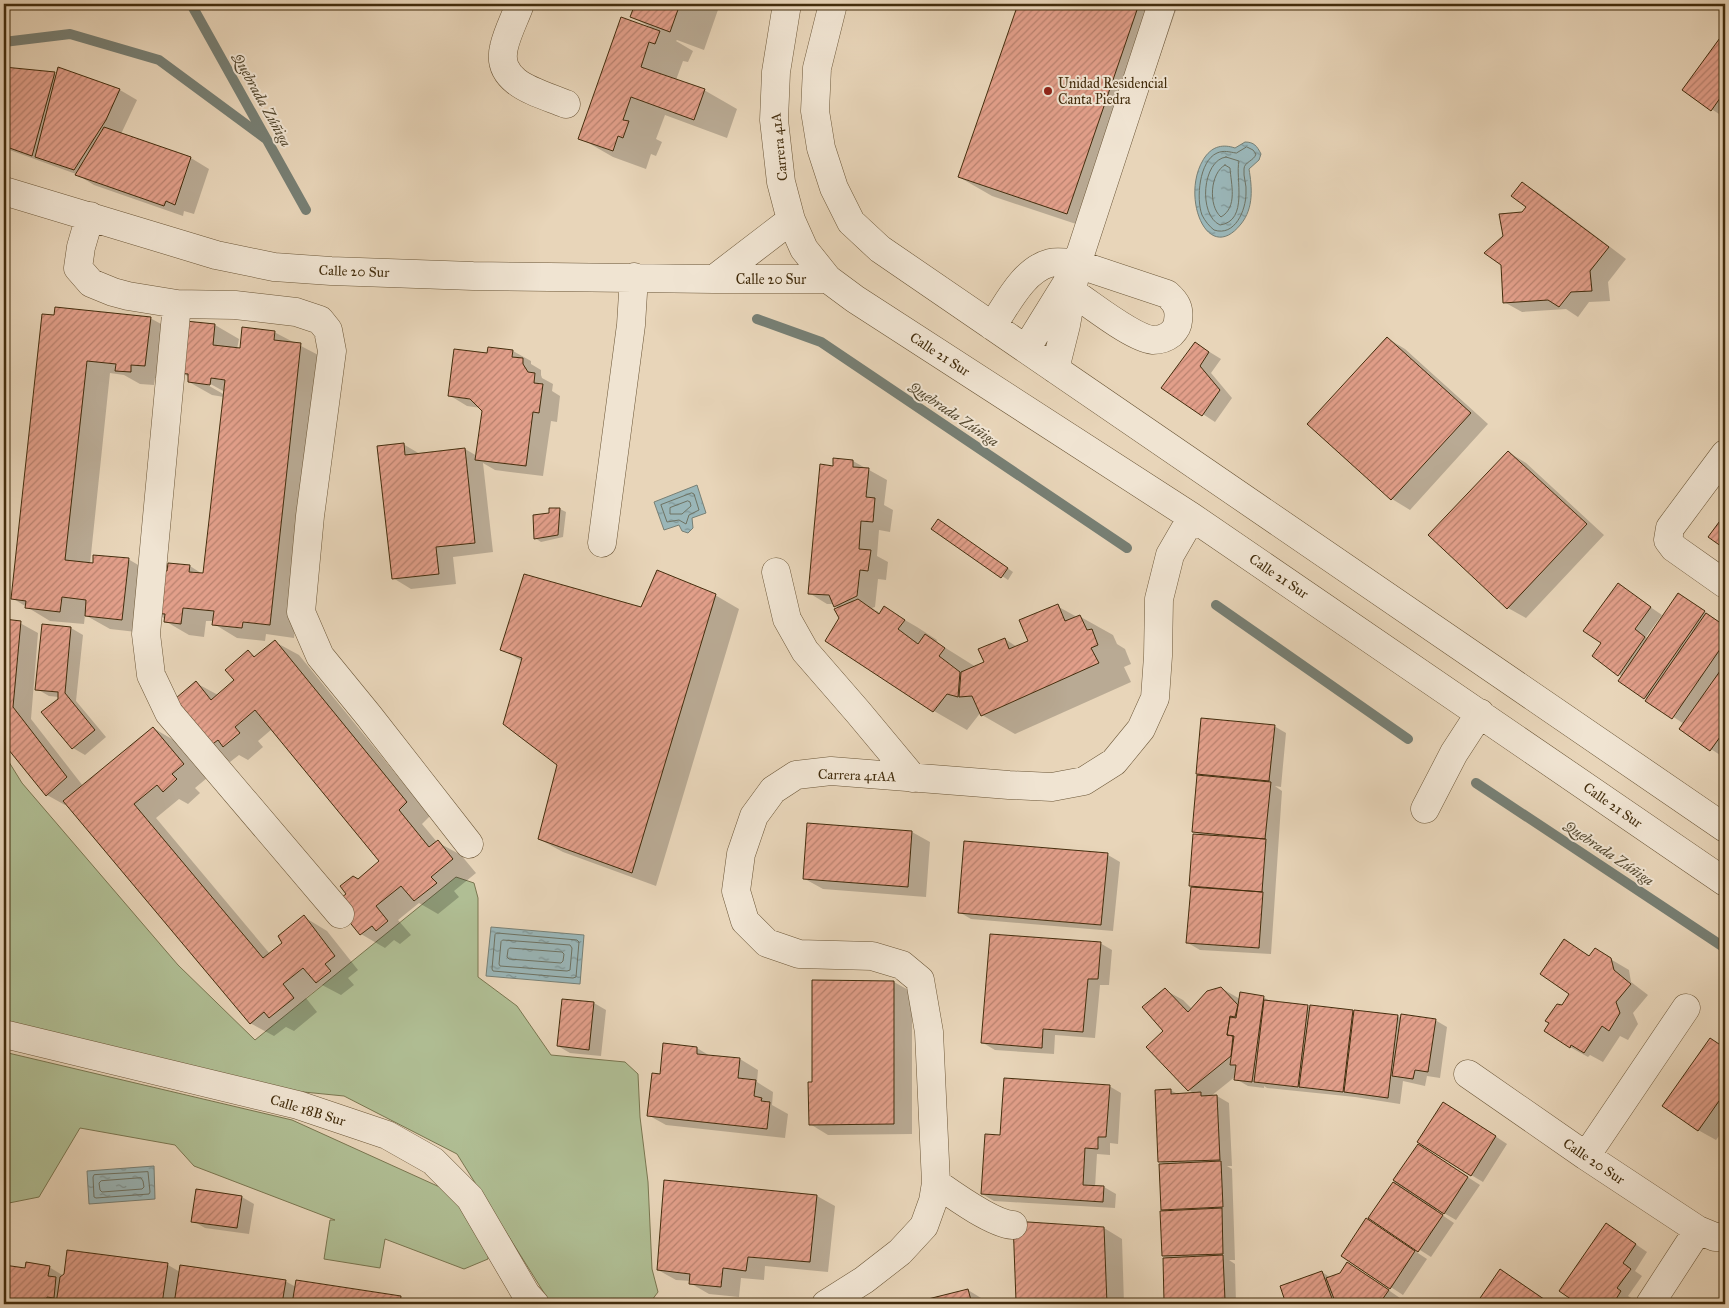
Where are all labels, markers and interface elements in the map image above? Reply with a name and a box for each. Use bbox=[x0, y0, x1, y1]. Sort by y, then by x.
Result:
water label: Quebrada Zúñiga bbox=[228, 49, 295, 150]
place label: Unidad Residencial Canta Piedra bbox=[1058, 75, 1168, 108]
marker: Unidad Residencial Canta Piedra bbox=[1042, 85, 1054, 97]
street label: Carrera 41A bbox=[767, 111, 792, 182]
street label: Calle 20 Sur bbox=[318, 262, 390, 281]
street label: Calle 20 Sur bbox=[736, 271, 807, 288]
street label: Calle 21 Sur bbox=[907, 329, 974, 380]
water label: Quebrada Zúñiga bbox=[905, 377, 1002, 451]
street label: Calle 21 Sur bbox=[1246, 550, 1312, 603]
street label: Carrera 41AA bbox=[818, 766, 897, 785]
street label: Calle 21 Sur bbox=[1580, 779, 1646, 832]
water label: Quebrada Zúñiga bbox=[1560, 816, 1657, 890]
street label: Calle 18B Sur bbox=[268, 1091, 348, 1130]
street label: Calle 20 Sur bbox=[1560, 1135, 1628, 1189]

